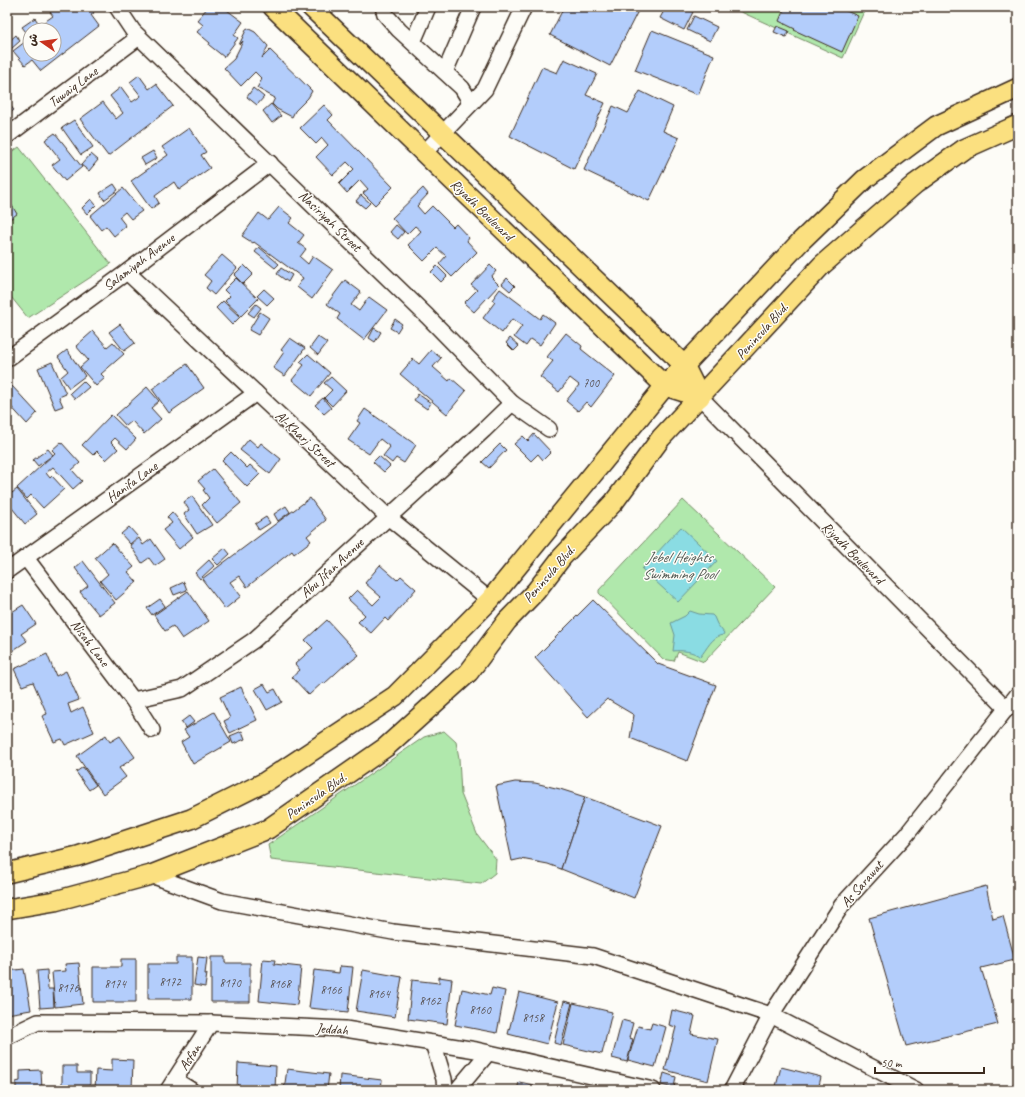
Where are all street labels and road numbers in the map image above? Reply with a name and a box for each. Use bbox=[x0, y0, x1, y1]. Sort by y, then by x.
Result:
street label: Tuwaiq Lane bbox=[45, 62, 102, 111]
street label: Riyadh Boulevard bbox=[447, 176, 519, 246]
street label: Nasiriyah Street bbox=[295, 187, 366, 256]
street label: Salamiyah Avenue bbox=[100, 229, 179, 294]
street label: Peninsula Blvd. bbox=[732, 299, 792, 363]
street label: Al-Kharj Street bbox=[272, 407, 340, 472]
street label: Hanifa Lane bbox=[103, 457, 162, 506]
street label: Riyadh Boulevard bbox=[818, 518, 889, 589]
street label: Abu Jifan Avenue bbox=[297, 533, 368, 602]
street label: Peninsula Blvd. bbox=[519, 542, 579, 606]
street label: Nisah Lane bbox=[67, 616, 114, 671]
street label: Peninsula Blvd. bbox=[282, 769, 350, 823]
street label: As Sarawat bbox=[837, 856, 888, 911]
street label: Jeddah bbox=[315, 1019, 349, 1039]
street label: Asfan bbox=[175, 1040, 205, 1073]

